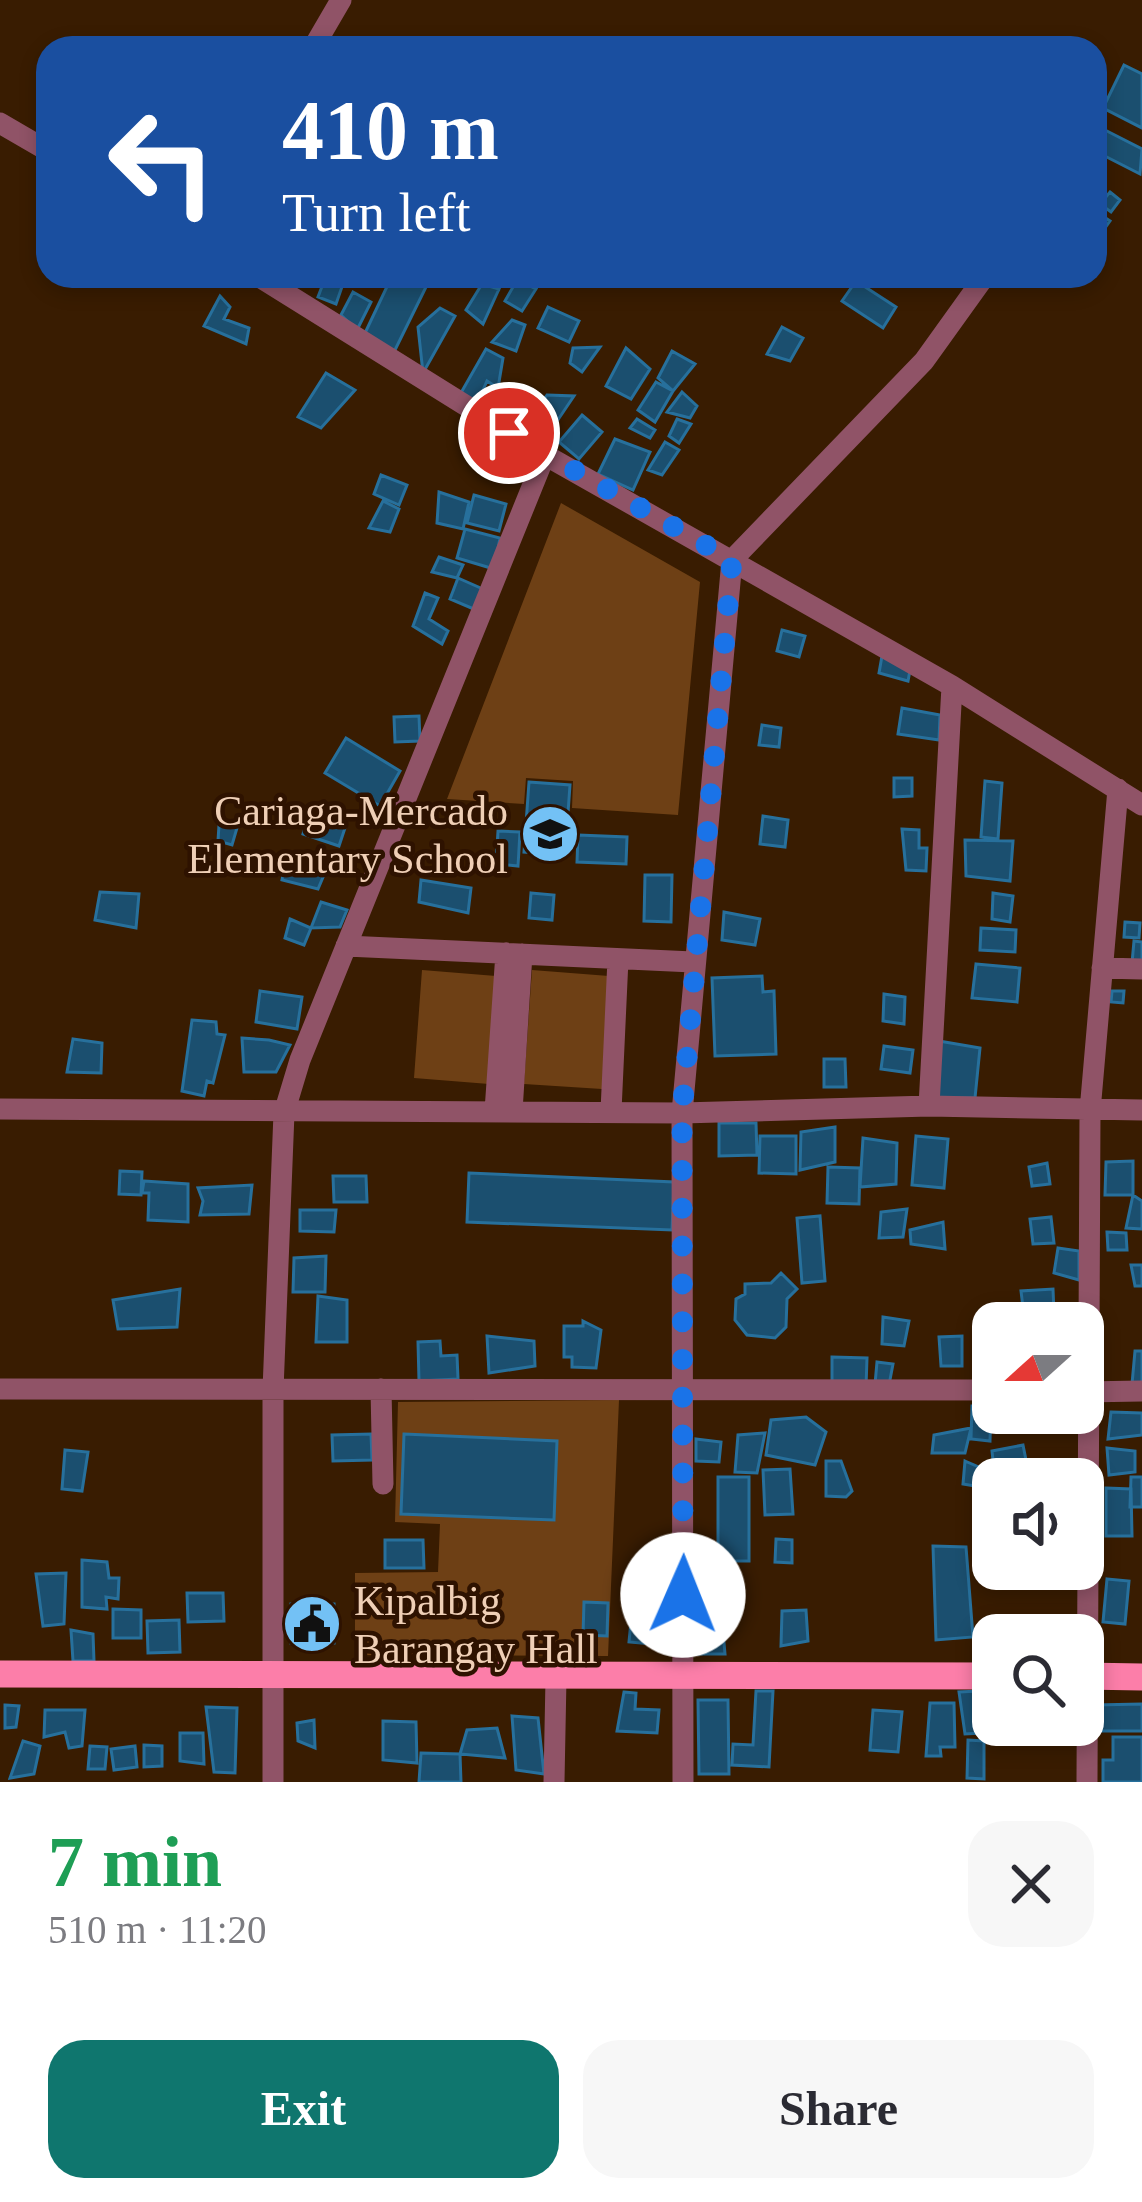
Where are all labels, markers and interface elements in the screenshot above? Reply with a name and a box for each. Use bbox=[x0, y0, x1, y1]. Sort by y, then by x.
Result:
icon: left bbox=[84, 84, 240, 240]
text: 410 m bbox=[282, 84, 499, 177]
text: Turn left bbox=[282, 183, 471, 243]
pin bbox=[458, 382, 560, 484]
icon: arrive bbox=[476, 400, 542, 466]
place label: Cariaga-Mercado Elementary School bbox=[187, 788, 508, 882]
school or university icon: Cariaga-Mercado Elementary School bbox=[519, 803, 581, 865]
north arrow bbox=[972, 1302, 1104, 1434]
map controls bbox=[972, 1302, 1104, 1746]
button: sound bbox=[972, 1458, 1104, 1590]
position arrow bbox=[620, 1532, 746, 1658]
place label: Kipalbig Barangay Hall bbox=[354, 1578, 598, 1672]
public building icon: Kipalbig Barangay Hall bbox=[281, 1593, 343, 1655]
button: search bbox=[972, 1614, 1104, 1746]
button: close bbox=[968, 1821, 1094, 1947]
text: 7 min bbox=[48, 1822, 222, 1902]
text: 510 m · 11:20 bbox=[48, 1908, 266, 1951]
button: Exit bbox=[48, 2040, 559, 2178]
button: Share bbox=[583, 2040, 1094, 2178]

